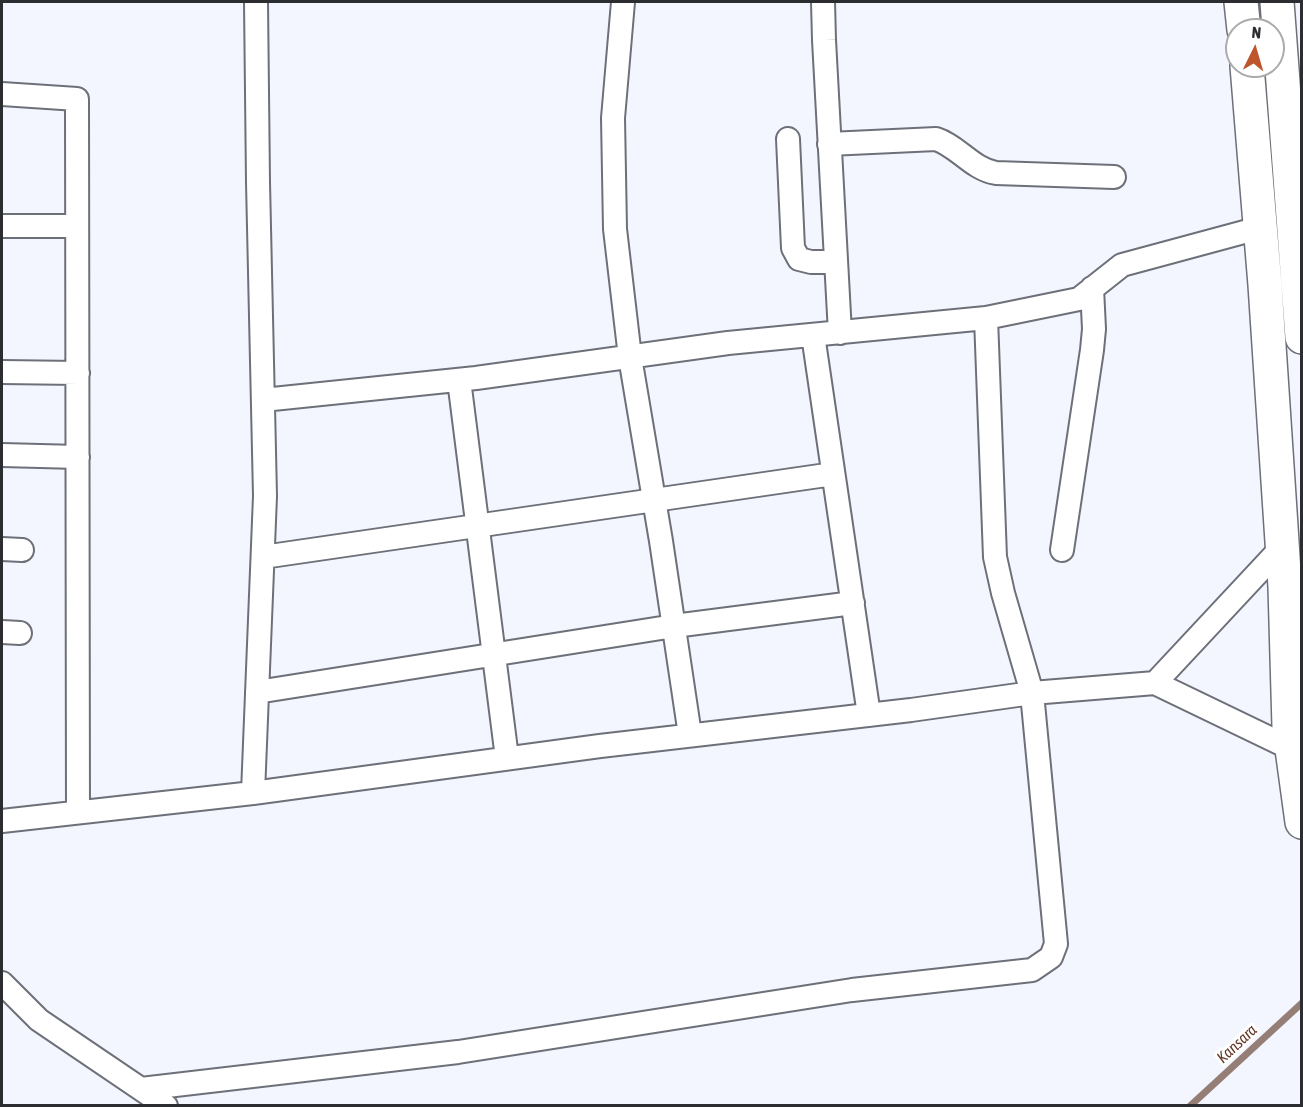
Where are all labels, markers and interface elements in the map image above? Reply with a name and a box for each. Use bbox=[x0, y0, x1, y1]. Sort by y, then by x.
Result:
north arrow bbox=[1225, 18, 1285, 78]
text: N bbox=[1251, 23, 1262, 41]
water label: Kansara bbox=[1213, 1021, 1261, 1067]

